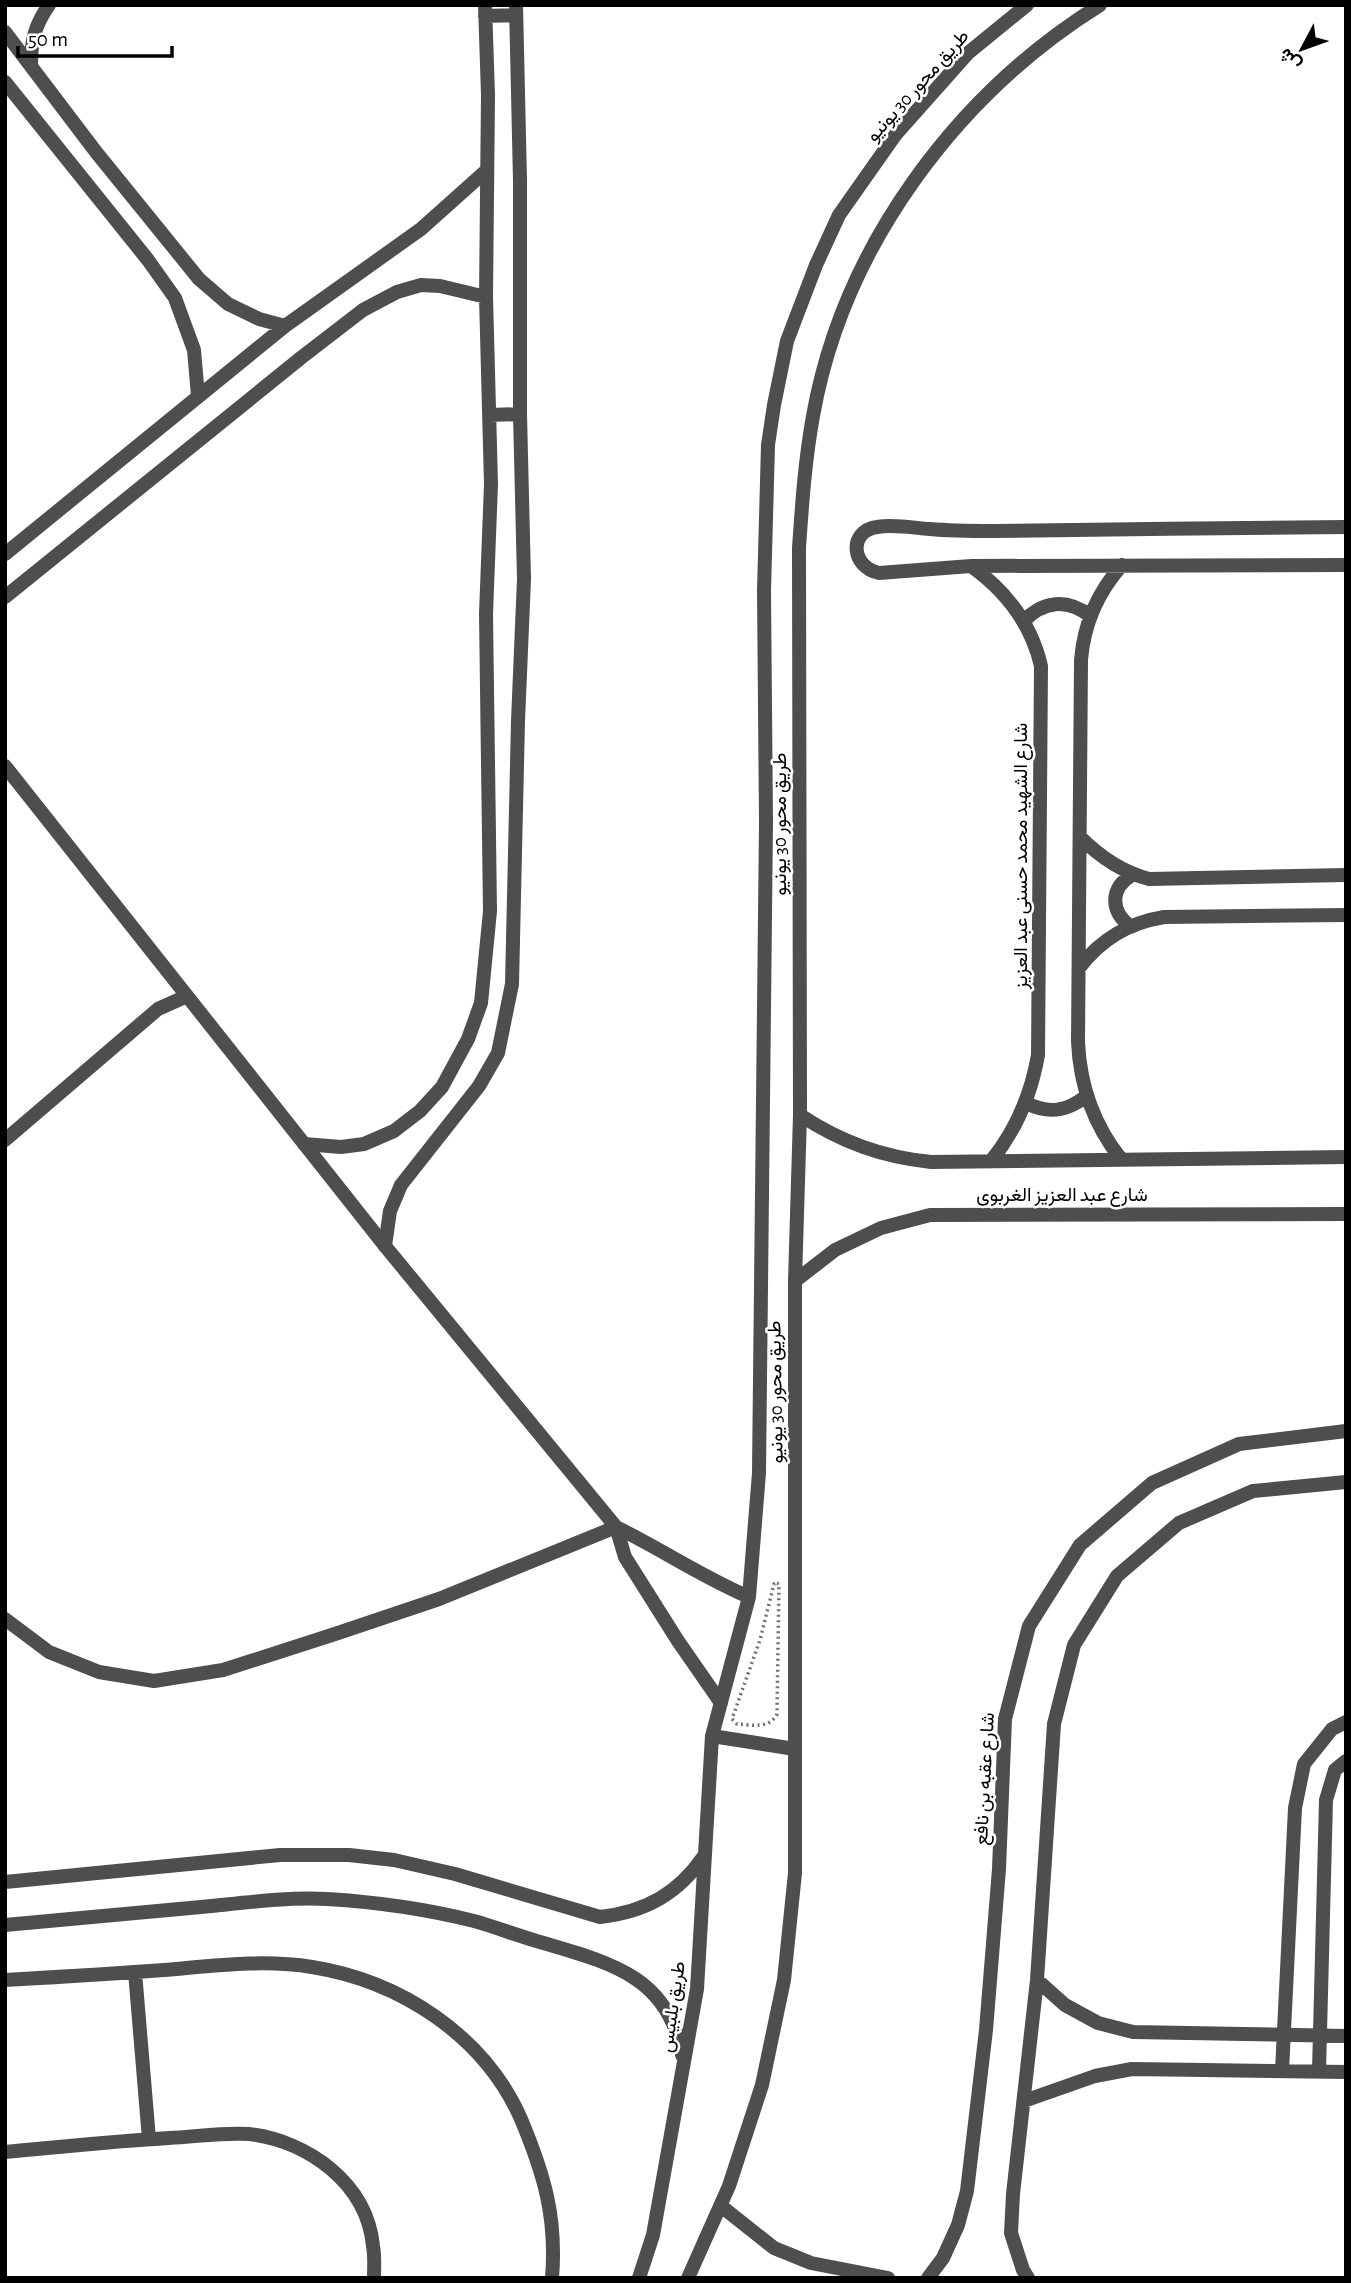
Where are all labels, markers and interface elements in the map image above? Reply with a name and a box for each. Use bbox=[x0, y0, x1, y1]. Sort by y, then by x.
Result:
scale bar bbox=[18, 14, 172, 58]
north arrow bbox=[1267, 14, 1337, 84]
street label: طريق محور 30 يونيو bbox=[863, 27, 974, 146]
text: 50 m bbox=[28, 29, 68, 50]
text: ش bbox=[1276, 44, 1306, 74]
street label: شارع الشهيد محمد حسنى عبد العزيز bbox=[1012, 723, 1033, 990]
street label: طريق محور 30 يونيو bbox=[771, 753, 791, 895]
street label: شارع عبد العزيز الغربوى bbox=[976, 1186, 1148, 1207]
street label: طريق محور 30 يونيو bbox=[765, 1320, 788, 1464]
street label: شارع عقبه بن نافع bbox=[972, 1712, 1001, 1846]
street label: طريق بلبيس bbox=[657, 1960, 690, 2054]

